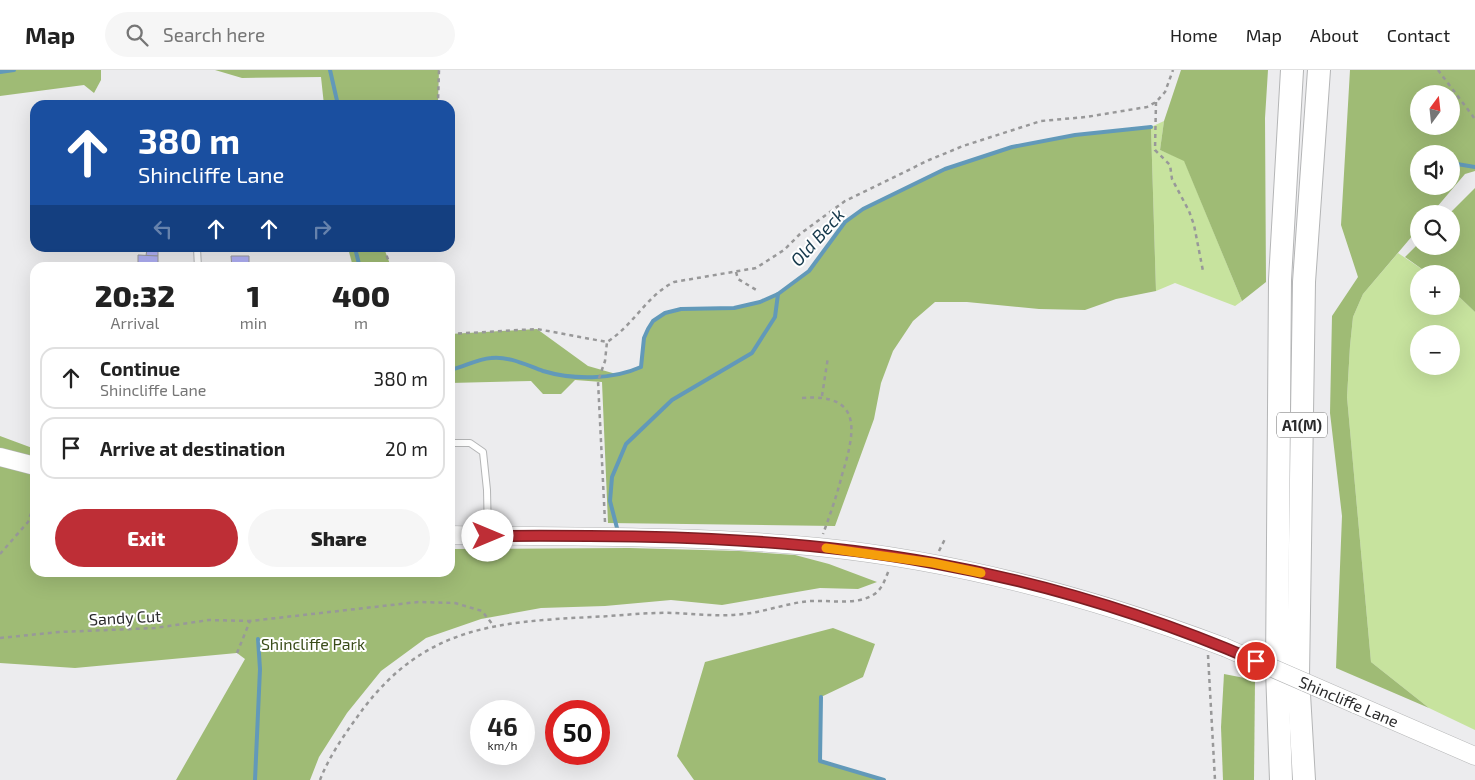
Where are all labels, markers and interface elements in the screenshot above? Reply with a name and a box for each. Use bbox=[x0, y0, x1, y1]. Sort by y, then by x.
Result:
search box bbox=[105, 12, 455, 57]
text: Map bbox=[25, 20, 75, 49]
icon: search bbox=[123, 21, 151, 49]
text: Search here bbox=[163, 23, 265, 46]
text: Home bbox=[1170, 24, 1218, 46]
text: Map bbox=[1246, 24, 1282, 46]
text: About bbox=[1310, 24, 1359, 46]
text: Contact bbox=[1387, 24, 1450, 46]
north arrow bbox=[1410, 85, 1460, 135]
map controls bbox=[1410, 85, 1460, 375]
text: 380 m bbox=[138, 119, 240, 161]
icon: ahead bbox=[55, 120, 120, 185]
button: sound bbox=[1410, 145, 1460, 195]
text: Shincliffe Lane bbox=[138, 161, 284, 187]
water label: Old Beck bbox=[785, 203, 849, 271]
button: search bbox=[1410, 205, 1460, 255]
icon: left bbox=[149, 215, 177, 243]
icon: ahead bbox=[202, 215, 230, 243]
icon: ahead bbox=[255, 215, 283, 243]
icon: right bbox=[308, 215, 336, 243]
button: + bbox=[1410, 265, 1460, 315]
text: 20:32 bbox=[95, 277, 175, 313]
text: 1 bbox=[247, 277, 260, 313]
text: 400 bbox=[332, 277, 390, 313]
text: Arrival bbox=[111, 313, 159, 332]
text: min bbox=[240, 313, 267, 332]
text: m bbox=[354, 313, 368, 332]
button: − bbox=[1410, 325, 1460, 375]
text: Continue bbox=[100, 357, 180, 380]
icon: ahead bbox=[57, 364, 85, 392]
text: 380 m bbox=[374, 367, 428, 390]
text: Shincliffe Lane bbox=[100, 380, 206, 399]
road number: A1(M) bbox=[1277, 412, 1327, 438]
icon: arrive bbox=[57, 434, 85, 462]
text: Arrive at destination bbox=[100, 437, 285, 460]
text: 20 m bbox=[385, 437, 428, 460]
button: Exit bbox=[55, 509, 238, 567]
button: Share bbox=[248, 509, 430, 567]
position arrow bbox=[461, 509, 513, 561]
street label: Sandy Cut bbox=[88, 606, 162, 628]
park label: Shincliffe Park bbox=[261, 634, 365, 653]
pin bbox=[1235, 640, 1277, 682]
icon: arrive bbox=[1242, 647, 1270, 675]
street label: Shincliffe Lane bbox=[1296, 671, 1402, 731]
speed limit sign: 50 bbox=[545, 700, 610, 765]
text: 46 bbox=[487, 711, 518, 741]
text: km/h bbox=[488, 738, 517, 752]

